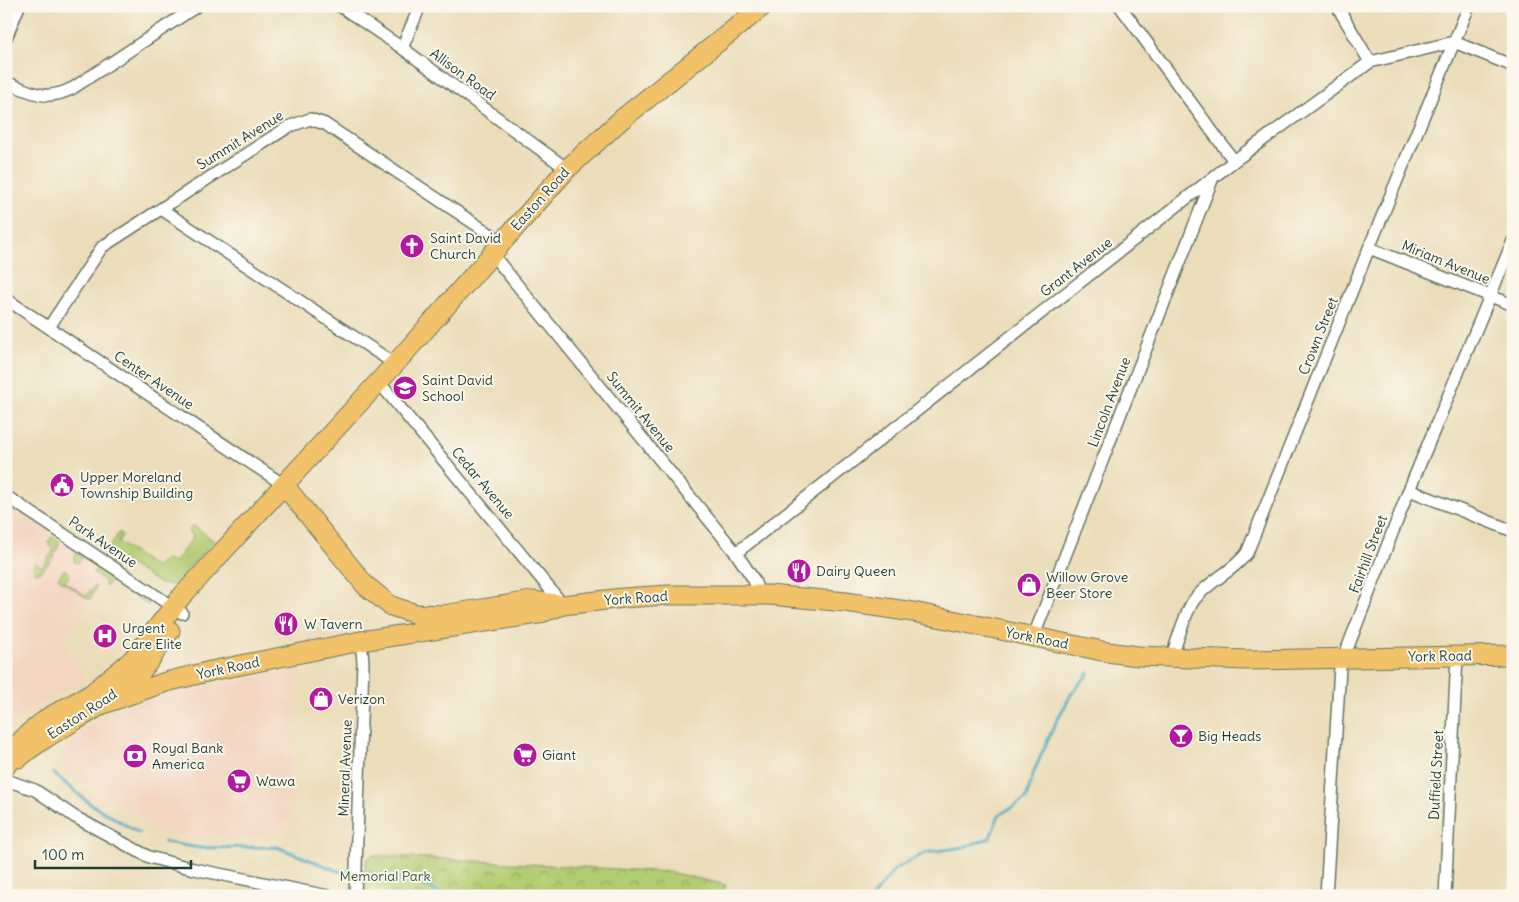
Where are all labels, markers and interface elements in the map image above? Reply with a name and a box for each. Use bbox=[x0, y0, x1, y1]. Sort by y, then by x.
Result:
street label: Allison Road bbox=[427, 44, 499, 104]
street label: Summit Avenue bbox=[193, 106, 287, 174]
street label: Easton Road bbox=[507, 164, 573, 234]
place label: Saint David Church bbox=[430, 229, 501, 263]
church icon: Saint David Church bbox=[399, 233, 425, 259]
street label: Grant Avenue bbox=[1036, 233, 1116, 301]
street label: Miriam Avenue bbox=[1399, 236, 1493, 288]
street label: Crown Street bbox=[1294, 294, 1342, 378]
street label: Center Avenue bbox=[111, 347, 197, 413]
street label: Lincoln Avenue bbox=[1084, 354, 1134, 450]
street label: Summit Avenue bbox=[603, 368, 679, 456]
place label: Saint David School bbox=[422, 371, 493, 405]
school or university icon: Saint David School bbox=[392, 375, 418, 401]
street label: Cedar Avenue bbox=[448, 443, 518, 523]
place label: Upper Moreland Township Building bbox=[80, 468, 193, 502]
public building icon: Upper Moreland Township Building bbox=[49, 472, 75, 498]
street label: Park Avenue bbox=[65, 512, 141, 572]
street label: Fairhill Street bbox=[1345, 512, 1391, 596]
restaurant icon: Dairy Queen bbox=[786, 558, 812, 584]
place label: Dairy Queen bbox=[816, 562, 896, 580]
place label: Willow Grove Beer Store bbox=[1046, 568, 1128, 602]
shop icon: Willow Grove Beer Store bbox=[1016, 572, 1042, 598]
street label: York Road bbox=[604, 587, 668, 609]
restaurant icon: W Tavern bbox=[273, 611, 299, 637]
place label: W Tavern bbox=[304, 615, 363, 633]
place label: Urgent Care Elite bbox=[122, 619, 182, 653]
hospital icon: Urgent Care Elite bbox=[92, 623, 118, 649]
street label: York Road bbox=[1004, 623, 1070, 653]
street label: York Road bbox=[1408, 646, 1472, 666]
street label: York Road bbox=[195, 653, 261, 683]
street label: Easton Road bbox=[44, 685, 120, 743]
shop icon: Verizon bbox=[308, 686, 334, 712]
place label: Verizon bbox=[338, 690, 385, 708]
street label: Mineral Avenue bbox=[334, 719, 356, 817]
bar icon: Big Heads bbox=[1168, 723, 1194, 749]
place label: Big Heads bbox=[1198, 727, 1262, 745]
street label: Duffield Street bbox=[1425, 729, 1447, 820]
place label: Royal Bank America bbox=[152, 739, 223, 773]
supermarket icon: Giant bbox=[512, 742, 538, 768]
bank icon: Royal Bank America bbox=[122, 743, 148, 769]
place label: Giant bbox=[542, 746, 576, 764]
supermarket icon: Wawa bbox=[226, 768, 252, 794]
place label: Wawa bbox=[256, 772, 295, 790]
scale bar bbox=[35, 837, 191, 869]
text: 100 m bbox=[42, 845, 84, 864]
park label: Memorial Park bbox=[339, 867, 431, 885]

